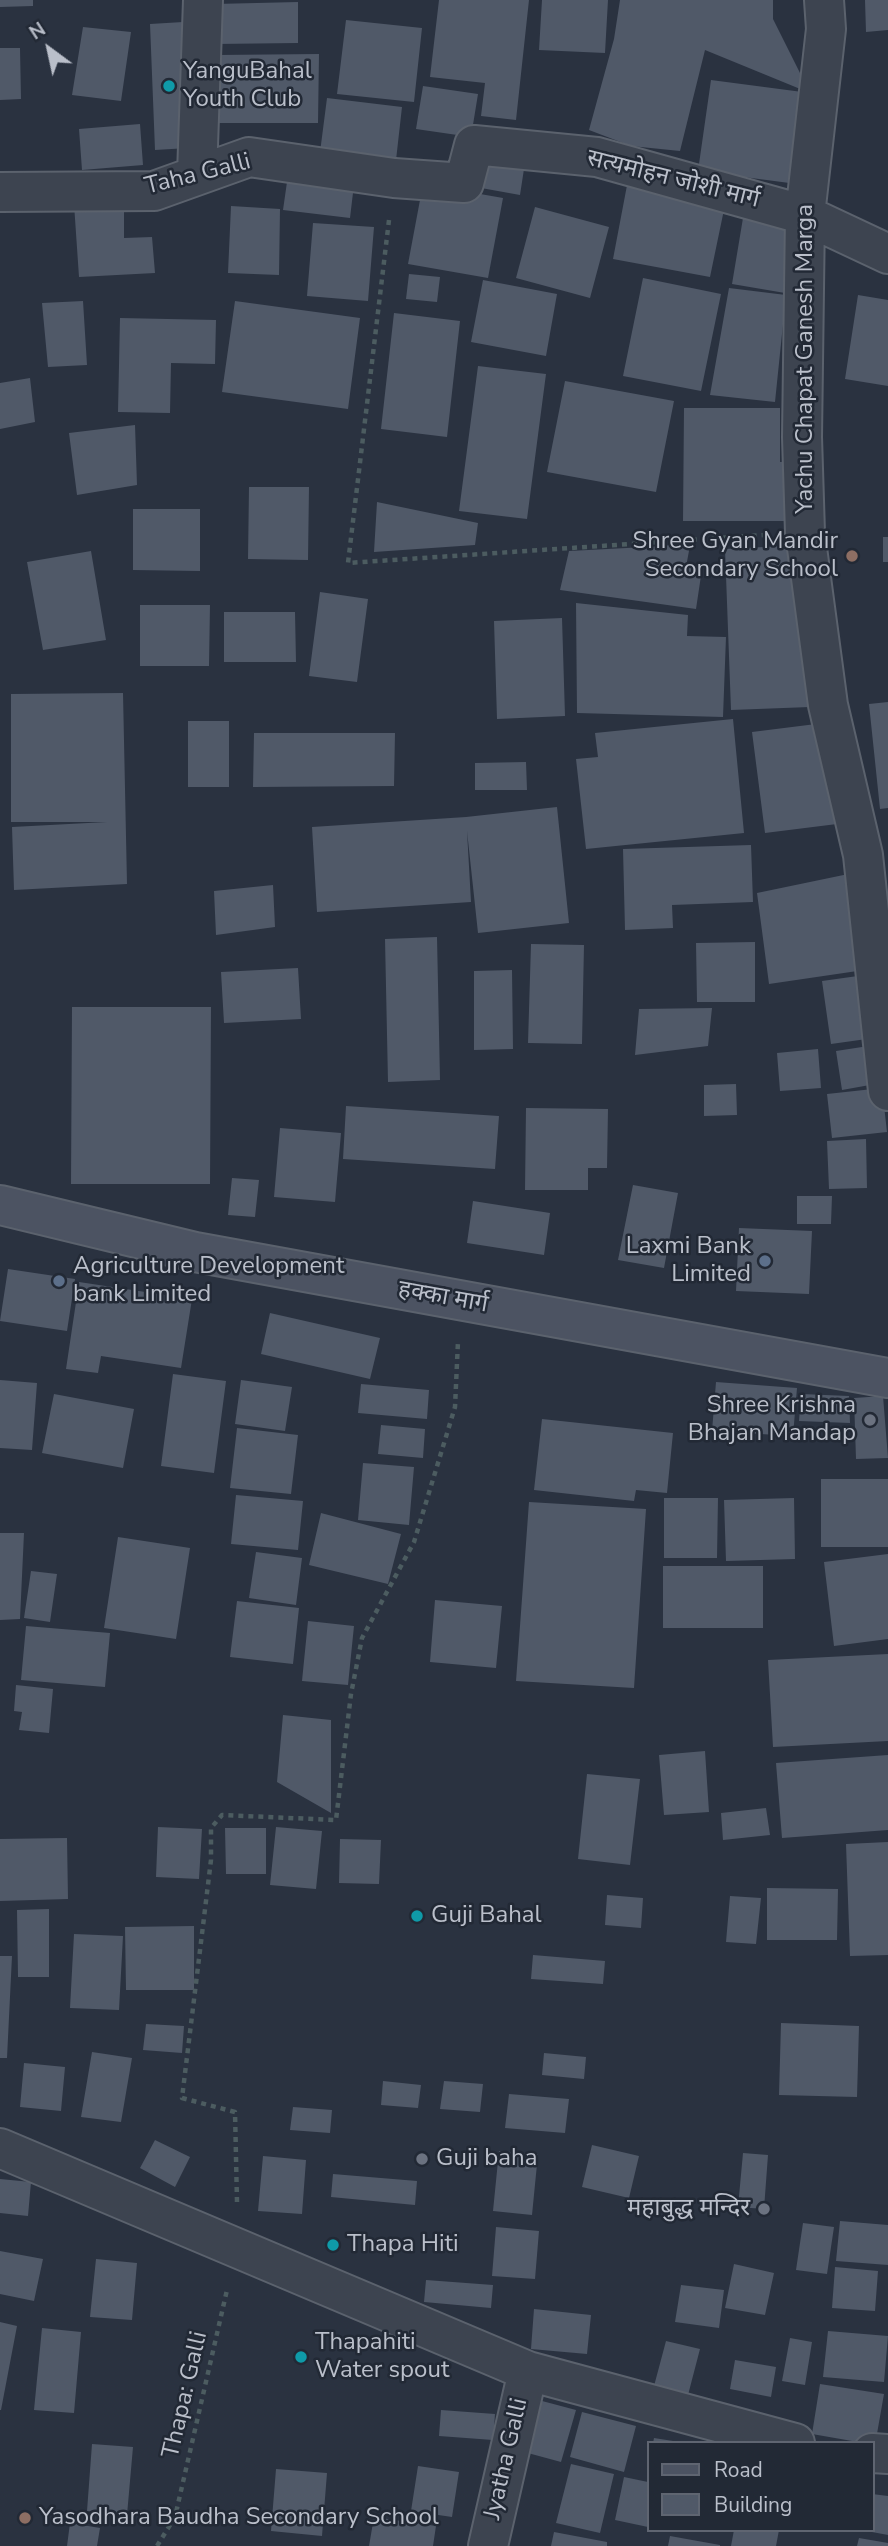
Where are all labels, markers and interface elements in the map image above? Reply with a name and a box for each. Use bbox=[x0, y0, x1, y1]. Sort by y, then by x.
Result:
north arrow bbox=[14, 14, 84, 84]
text: N bbox=[25, 17, 51, 46]
place label: YanguBahal Youth Club bbox=[183, 58, 312, 114]
marker: YanguBahal Youth Club bbox=[161, 78, 177, 94]
street label: सत्यमोहन जोशी मार्ग bbox=[584, 145, 762, 215]
street label: Taha Galli bbox=[142, 148, 254, 202]
street label: Yachu Chapat Ganesh Marga bbox=[792, 204, 820, 514]
place label: Shree Gyan Mandir Secondary School bbox=[632, 528, 838, 584]
marker: Shree Gyan Mandir Secondary School bbox=[844, 548, 860, 564]
place label: Laxmi Bank Limited bbox=[626, 1233, 751, 1289]
place label: Agriculture Development bank Limited bbox=[73, 1253, 344, 1309]
marker: Laxmi Bank Limited bbox=[757, 1253, 773, 1269]
marker: Agriculture Development bank Limited bbox=[51, 1273, 67, 1289]
street label: हक्का मार्ग bbox=[396, 1276, 490, 1320]
place label: Shree Krishna Bhajan Mandap bbox=[688, 1392, 856, 1448]
marker: Shree Krishna Bhajan Mandap bbox=[862, 1412, 878, 1428]
place label: Guji Bahal bbox=[431, 1902, 542, 1930]
marker: Guji Bahal bbox=[409, 1908, 425, 1924]
place label: Guji baha bbox=[436, 2145, 537, 2173]
marker: Guji baha bbox=[414, 2151, 430, 2167]
place label: महाबुद्ध मन्दिर bbox=[627, 2195, 750, 2223]
marker: महाबुद्ध मन्दिर bbox=[756, 2201, 772, 2217]
place label: Thapa Hiti bbox=[347, 2231, 458, 2259]
marker: Thapa Hiti bbox=[325, 2237, 341, 2253]
street label: Thapa: Galli bbox=[157, 2329, 215, 2461]
place label: Thapahiti Water spout bbox=[315, 2329, 449, 2385]
marker: Thapahiti Water spout bbox=[293, 2349, 309, 2365]
street label: Jyatha Galli bbox=[479, 2396, 535, 2522]
legend bbox=[646, 2441, 874, 2532]
text: Road bbox=[714, 2456, 763, 2484]
text: Building bbox=[714, 2491, 792, 2519]
place label: Yasodhara Baudha Secondary School bbox=[39, 2504, 439, 2532]
marker: Yasodhara Baudha Secondary School bbox=[17, 2510, 33, 2526]

